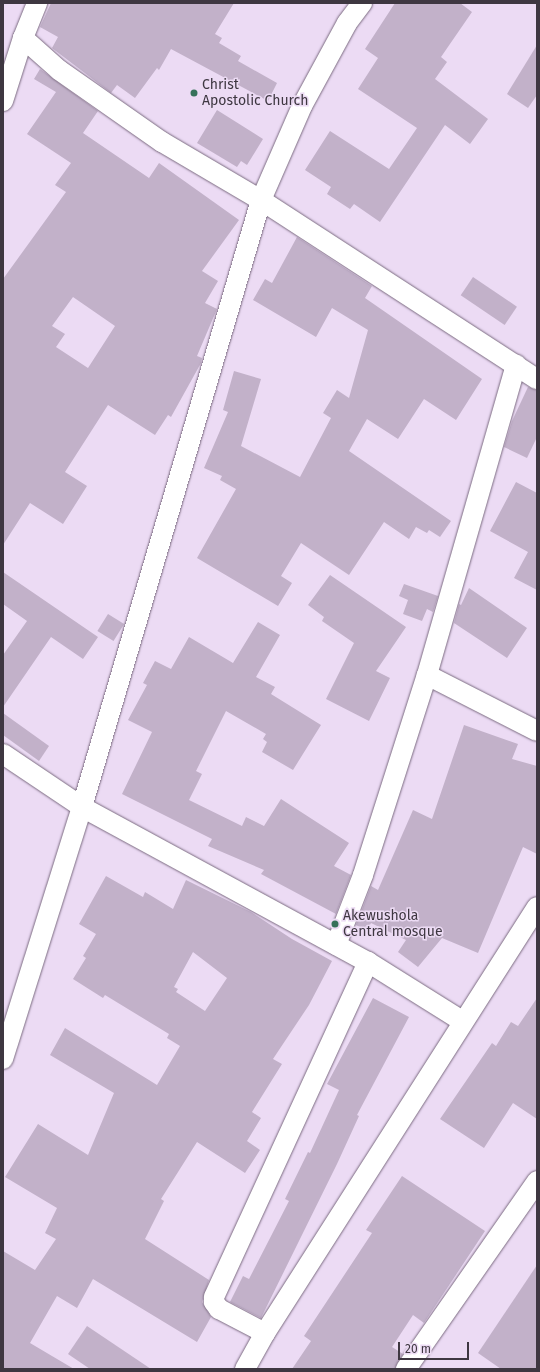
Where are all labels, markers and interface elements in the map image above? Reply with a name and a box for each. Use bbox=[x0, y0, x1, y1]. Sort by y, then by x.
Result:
place label: Christ Apostolic Church bbox=[202, 77, 308, 110]
marker: Christ Apostolic Church bbox=[189, 88, 199, 98]
place label: Akewushola Central mosque bbox=[343, 908, 443, 940]
marker: Akewushola Central mosque bbox=[330, 919, 340, 929]
scale bar bbox=[400, 1334, 471, 1360]
text: 20 m bbox=[405, 1342, 431, 1356]

